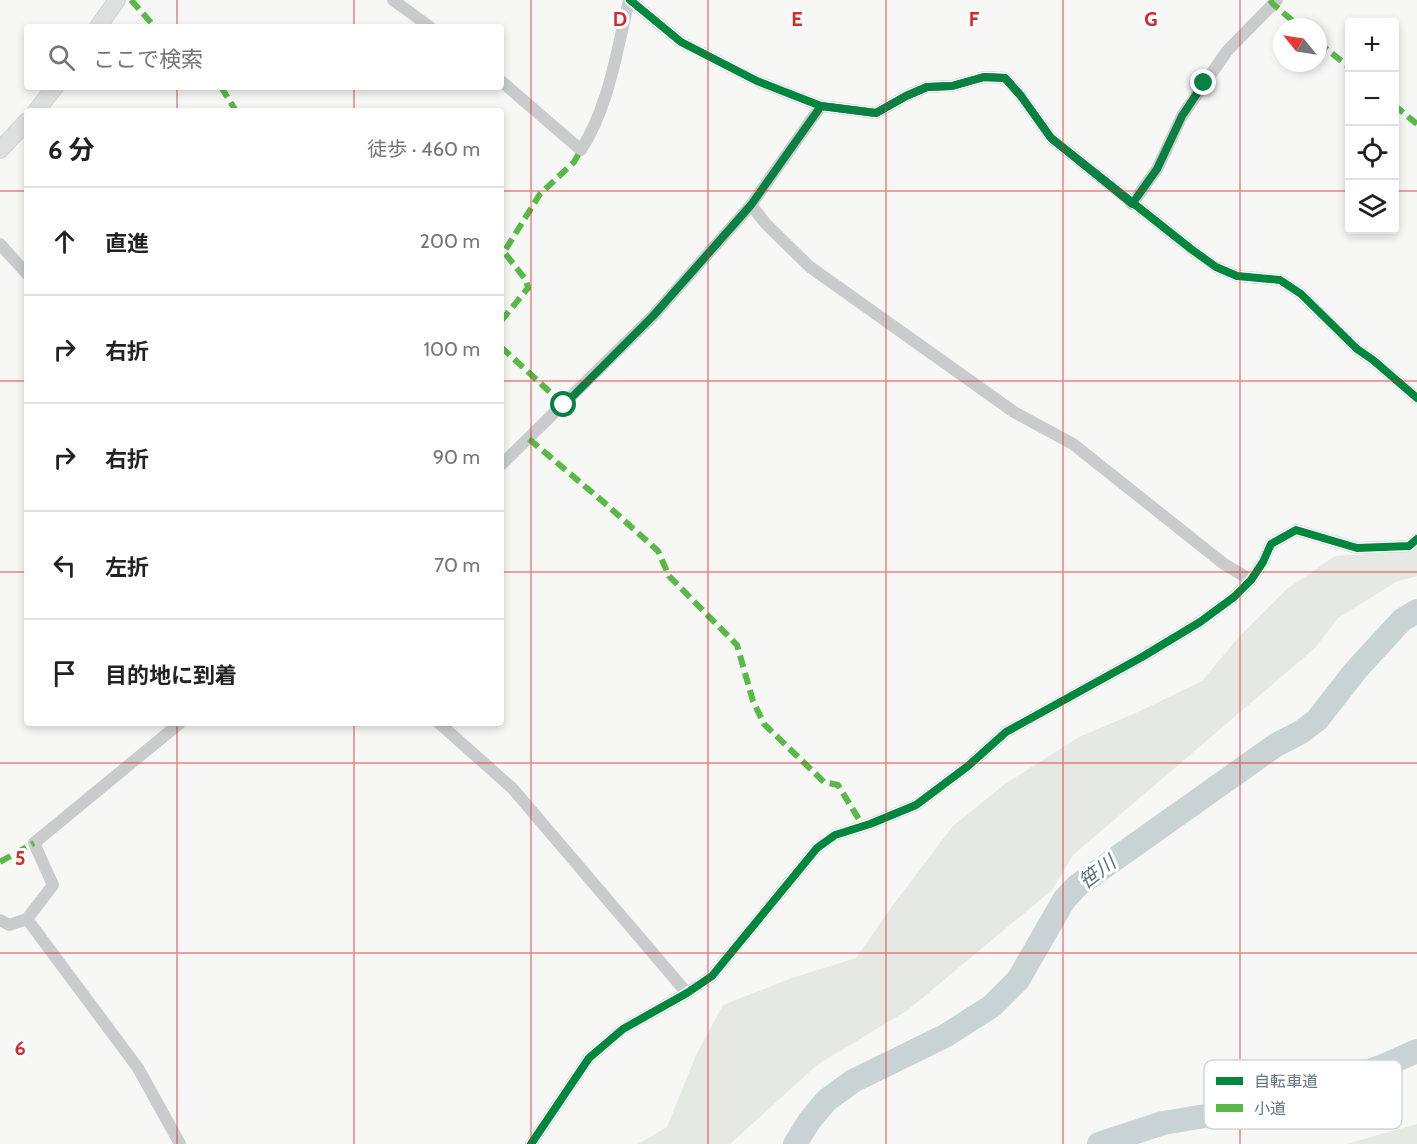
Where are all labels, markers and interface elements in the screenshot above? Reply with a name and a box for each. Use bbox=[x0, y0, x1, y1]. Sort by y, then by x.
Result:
text: D bbox=[613, 7, 627, 31]
text: E bbox=[791, 7, 803, 31]
text: F bbox=[969, 7, 980, 31]
text: G bbox=[1144, 7, 1158, 31]
north arrow bbox=[1273, 18, 1327, 72]
map controls bbox=[1345, 18, 1399, 234]
button: + bbox=[1345, 18, 1399, 72]
search box bbox=[24, 24, 504, 90]
icon: search bbox=[45, 41, 78, 74]
text: ここで検索 bbox=[93, 46, 203, 73]
route end bbox=[1190, 69, 1216, 95]
button: − bbox=[1345, 72, 1399, 126]
button: locate bbox=[1345, 126, 1399, 180]
text: 6 分 bbox=[48, 134, 94, 166]
text: 徒歩 · 460 m bbox=[367, 137, 480, 161]
button: layers bbox=[1345, 180, 1399, 234]
icon: ahead bbox=[48, 225, 81, 258]
text: 200 m bbox=[420, 229, 480, 253]
text: 直進 bbox=[105, 230, 149, 257]
icon: right bbox=[48, 333, 81, 366]
text: 100 m bbox=[424, 337, 480, 361]
text: 右折 bbox=[105, 338, 149, 365]
route start bbox=[550, 391, 576, 417]
icon: right bbox=[48, 441, 81, 474]
text: 90 m bbox=[433, 445, 480, 469]
text: 右折 bbox=[105, 446, 149, 473]
icon: left bbox=[48, 549, 81, 582]
text: 70 m bbox=[434, 553, 480, 577]
text: 左折 bbox=[105, 554, 149, 581]
icon: arrive bbox=[48, 657, 81, 690]
text: 目的地に到着 bbox=[105, 662, 237, 689]
text: 5 bbox=[15, 846, 25, 870]
water label: 笹川 bbox=[1074, 849, 1122, 894]
text: 6 bbox=[14, 1036, 26, 1060]
legend bbox=[1204, 1060, 1402, 1129]
text: 自転車道 bbox=[1254, 1072, 1318, 1091]
text: 小道 bbox=[1254, 1099, 1286, 1118]

